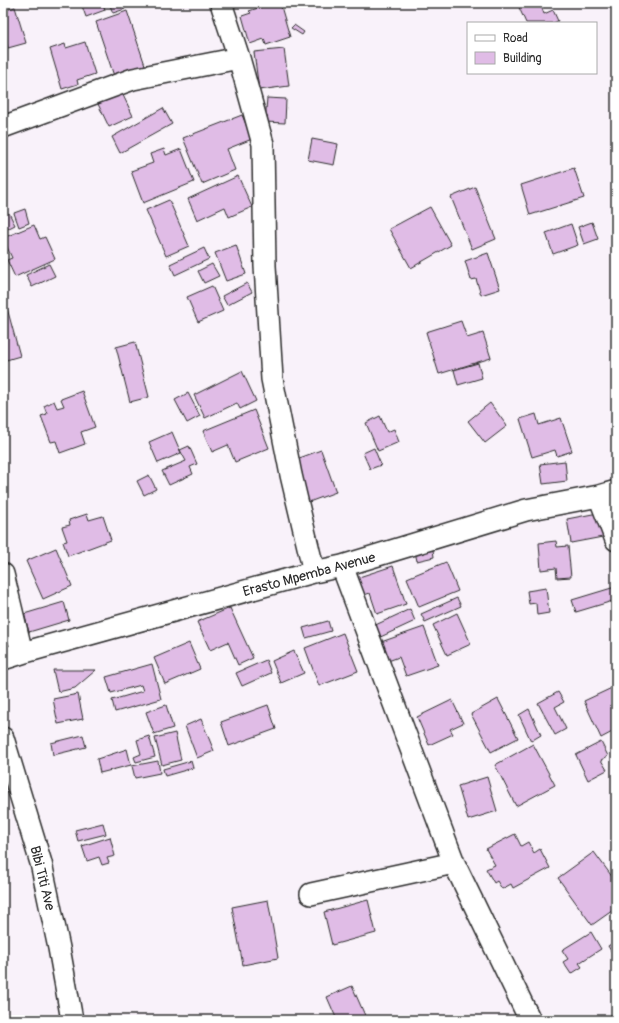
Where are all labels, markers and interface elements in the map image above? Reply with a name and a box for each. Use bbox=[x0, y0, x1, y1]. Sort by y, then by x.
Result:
legend bbox=[467, 22, 597, 74]
text: Road bbox=[503, 31, 528, 46]
text: Building bbox=[503, 51, 542, 66]
street label: Erasto Mpemba Avenue bbox=[241, 549, 377, 600]
street label: Bibi Titi Ave bbox=[26, 844, 59, 912]

